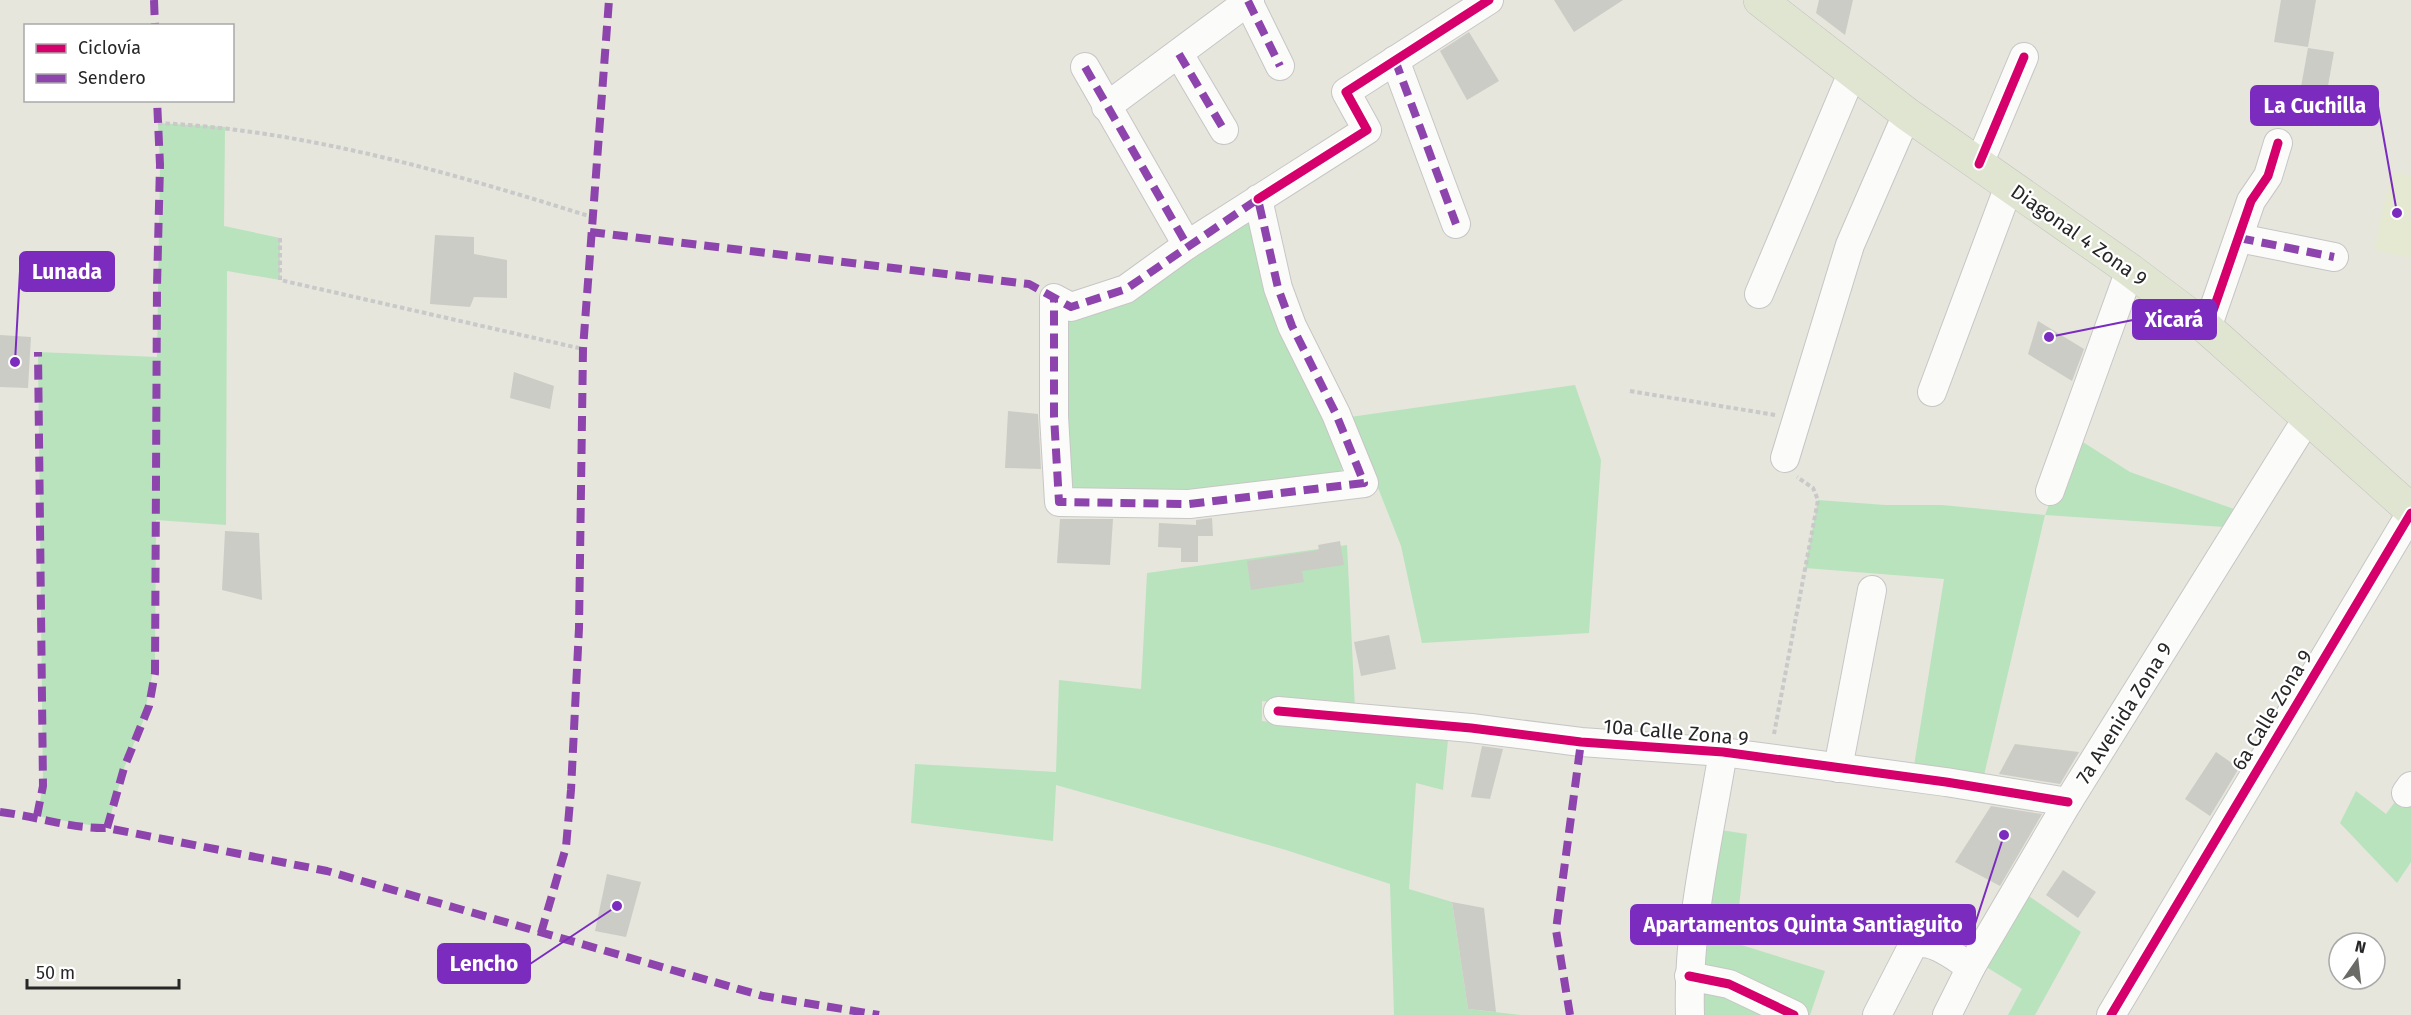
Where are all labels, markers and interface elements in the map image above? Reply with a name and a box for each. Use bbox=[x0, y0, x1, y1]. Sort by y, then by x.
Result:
legend bbox=[24, 24, 234, 102]
text: Ciclovía bbox=[78, 37, 141, 59]
text: Sendero bbox=[78, 67, 146, 89]
callout: La Cuchilla bbox=[2251, 86, 2378, 125]
text: La Cuchilla bbox=[2264, 93, 2366, 119]
street label: Diagonal 4 Zona 9 bbox=[2006, 179, 2152, 291]
callout: Lunada bbox=[20, 252, 114, 291]
text: Lunada bbox=[32, 259, 102, 285]
callout: Xicará bbox=[2133, 300, 2216, 339]
text: Xicará bbox=[2144, 307, 2203, 333]
street label: 7a Avenida Zona 9 bbox=[2071, 638, 2177, 788]
street label: 6a Calle Zona 9 bbox=[2227, 645, 2317, 775]
street label: 10a Calle Zona 9 bbox=[1602, 714, 1750, 750]
callout: Apartamentos Quinta Santiaguito bbox=[1631, 905, 1975, 944]
text: Apartamentos Quinta Santiaguito bbox=[1642, 912, 1963, 938]
north arrow bbox=[2327, 931, 2387, 991]
text: N bbox=[2353, 936, 2368, 957]
callout: Lencho bbox=[438, 944, 530, 983]
text: Lencho bbox=[450, 951, 518, 977]
scale bar bbox=[27, 952, 178, 990]
text: 50 m bbox=[36, 962, 75, 984]

